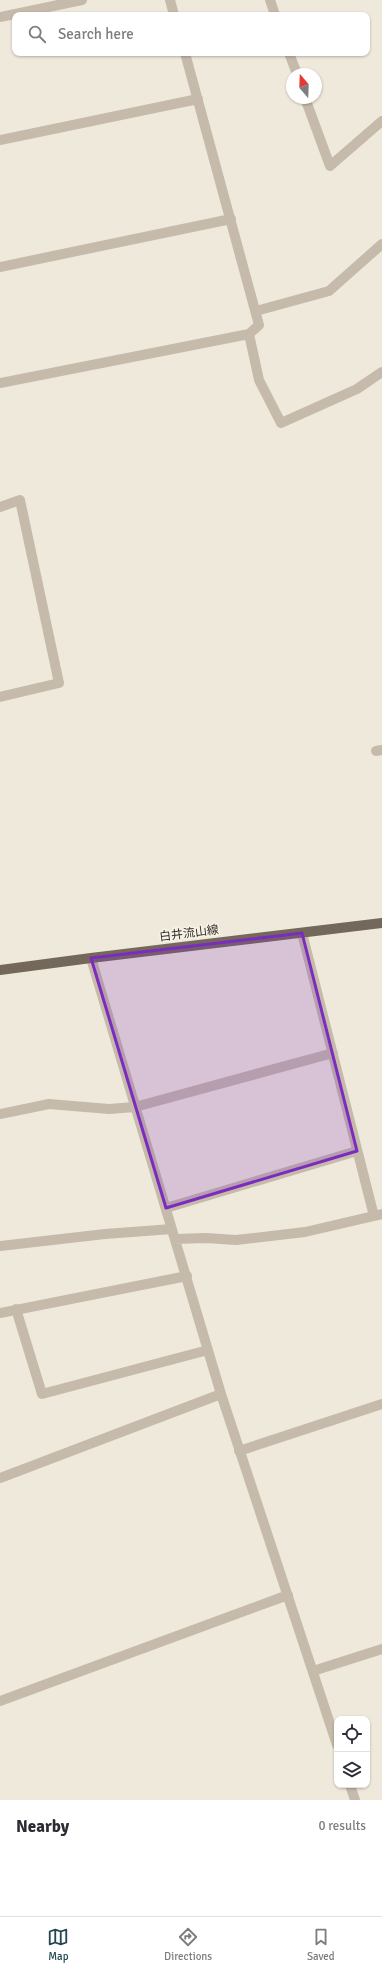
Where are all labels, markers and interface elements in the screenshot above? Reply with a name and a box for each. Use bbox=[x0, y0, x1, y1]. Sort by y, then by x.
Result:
search box bbox=[12, 12, 370, 56]
icon: search bbox=[26, 23, 48, 45]
text: Search here bbox=[58, 25, 134, 43]
north arrow bbox=[286, 68, 322, 104]
street label: 白井流山線 bbox=[158, 922, 220, 945]
map controls bbox=[334, 1716, 370, 1788]
button: locate bbox=[334, 1716, 370, 1752]
button: layers bbox=[334, 1752, 370, 1788]
text: Nearby bbox=[16, 1816, 69, 1837]
text: 0 results bbox=[318, 1818, 366, 1834]
tab: Map bbox=[47, 1926, 69, 1963]
tab: Directions bbox=[164, 1926, 212, 1963]
tab: Saved bbox=[307, 1926, 335, 1963]

